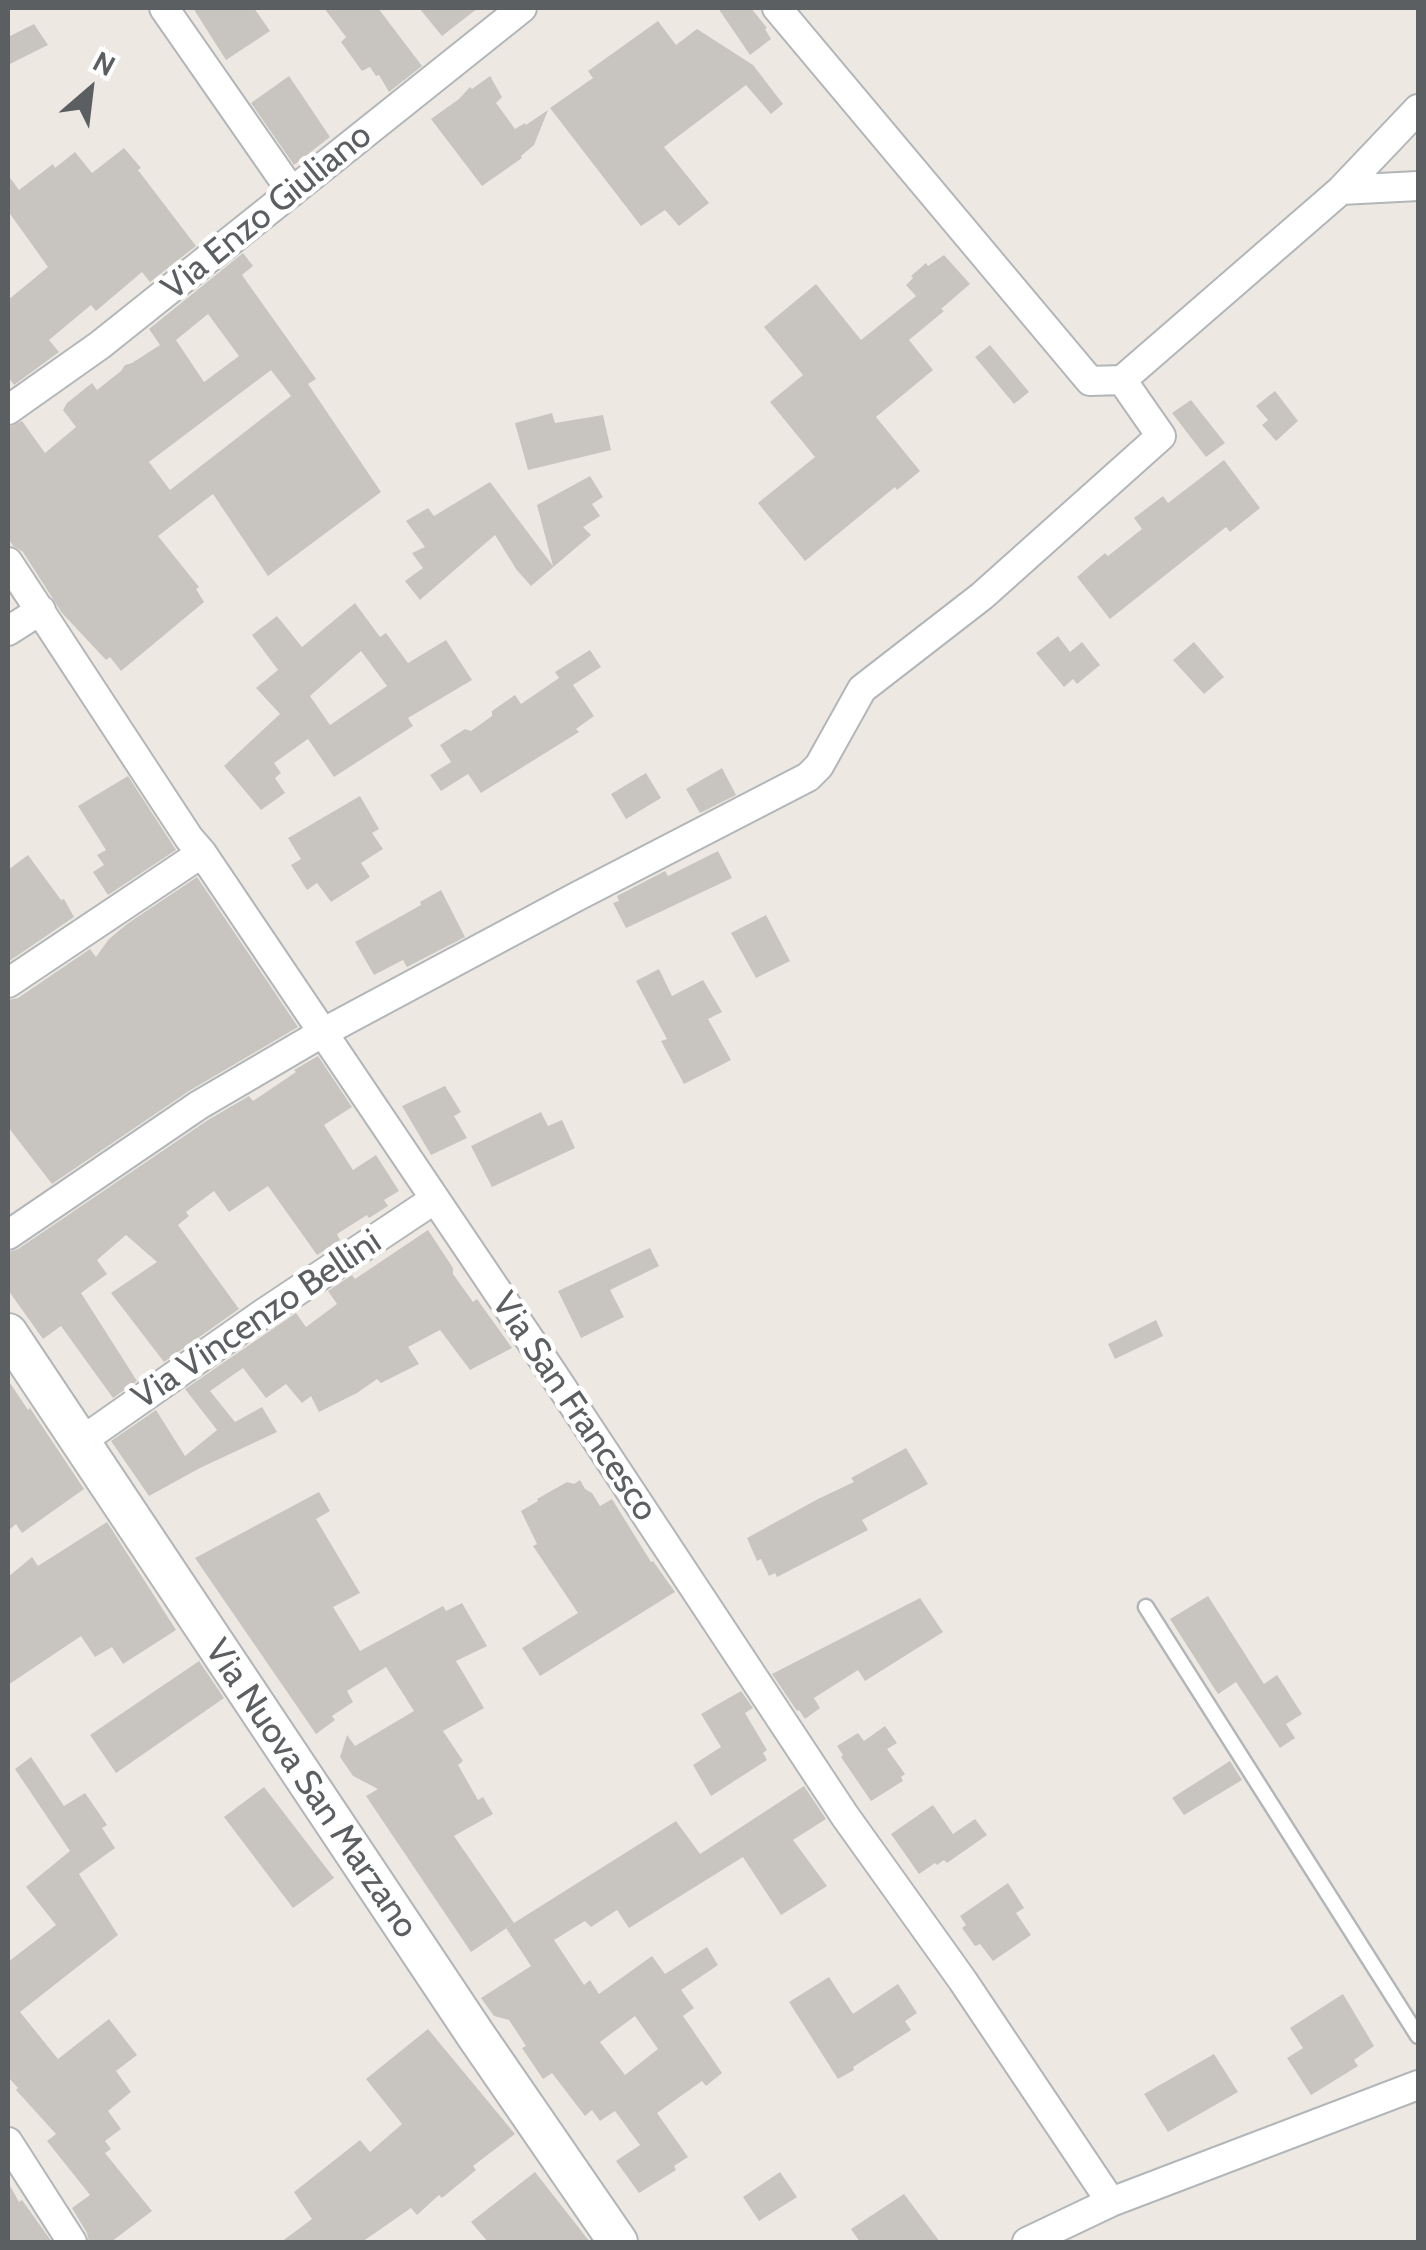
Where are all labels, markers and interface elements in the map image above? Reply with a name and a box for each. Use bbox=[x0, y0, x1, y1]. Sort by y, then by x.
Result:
north arrow bbox=[40, 40, 140, 140]
text: N bbox=[87, 44, 121, 83]
street label: Via Enzo Giuliano bbox=[154, 115, 380, 309]
street label: Via Vincenzo Bellini bbox=[125, 1221, 389, 1419]
street label: Via San Francesco bbox=[482, 1285, 666, 1529]
street label: Via Nuova San Marzano bbox=[195, 1632, 427, 1946]

